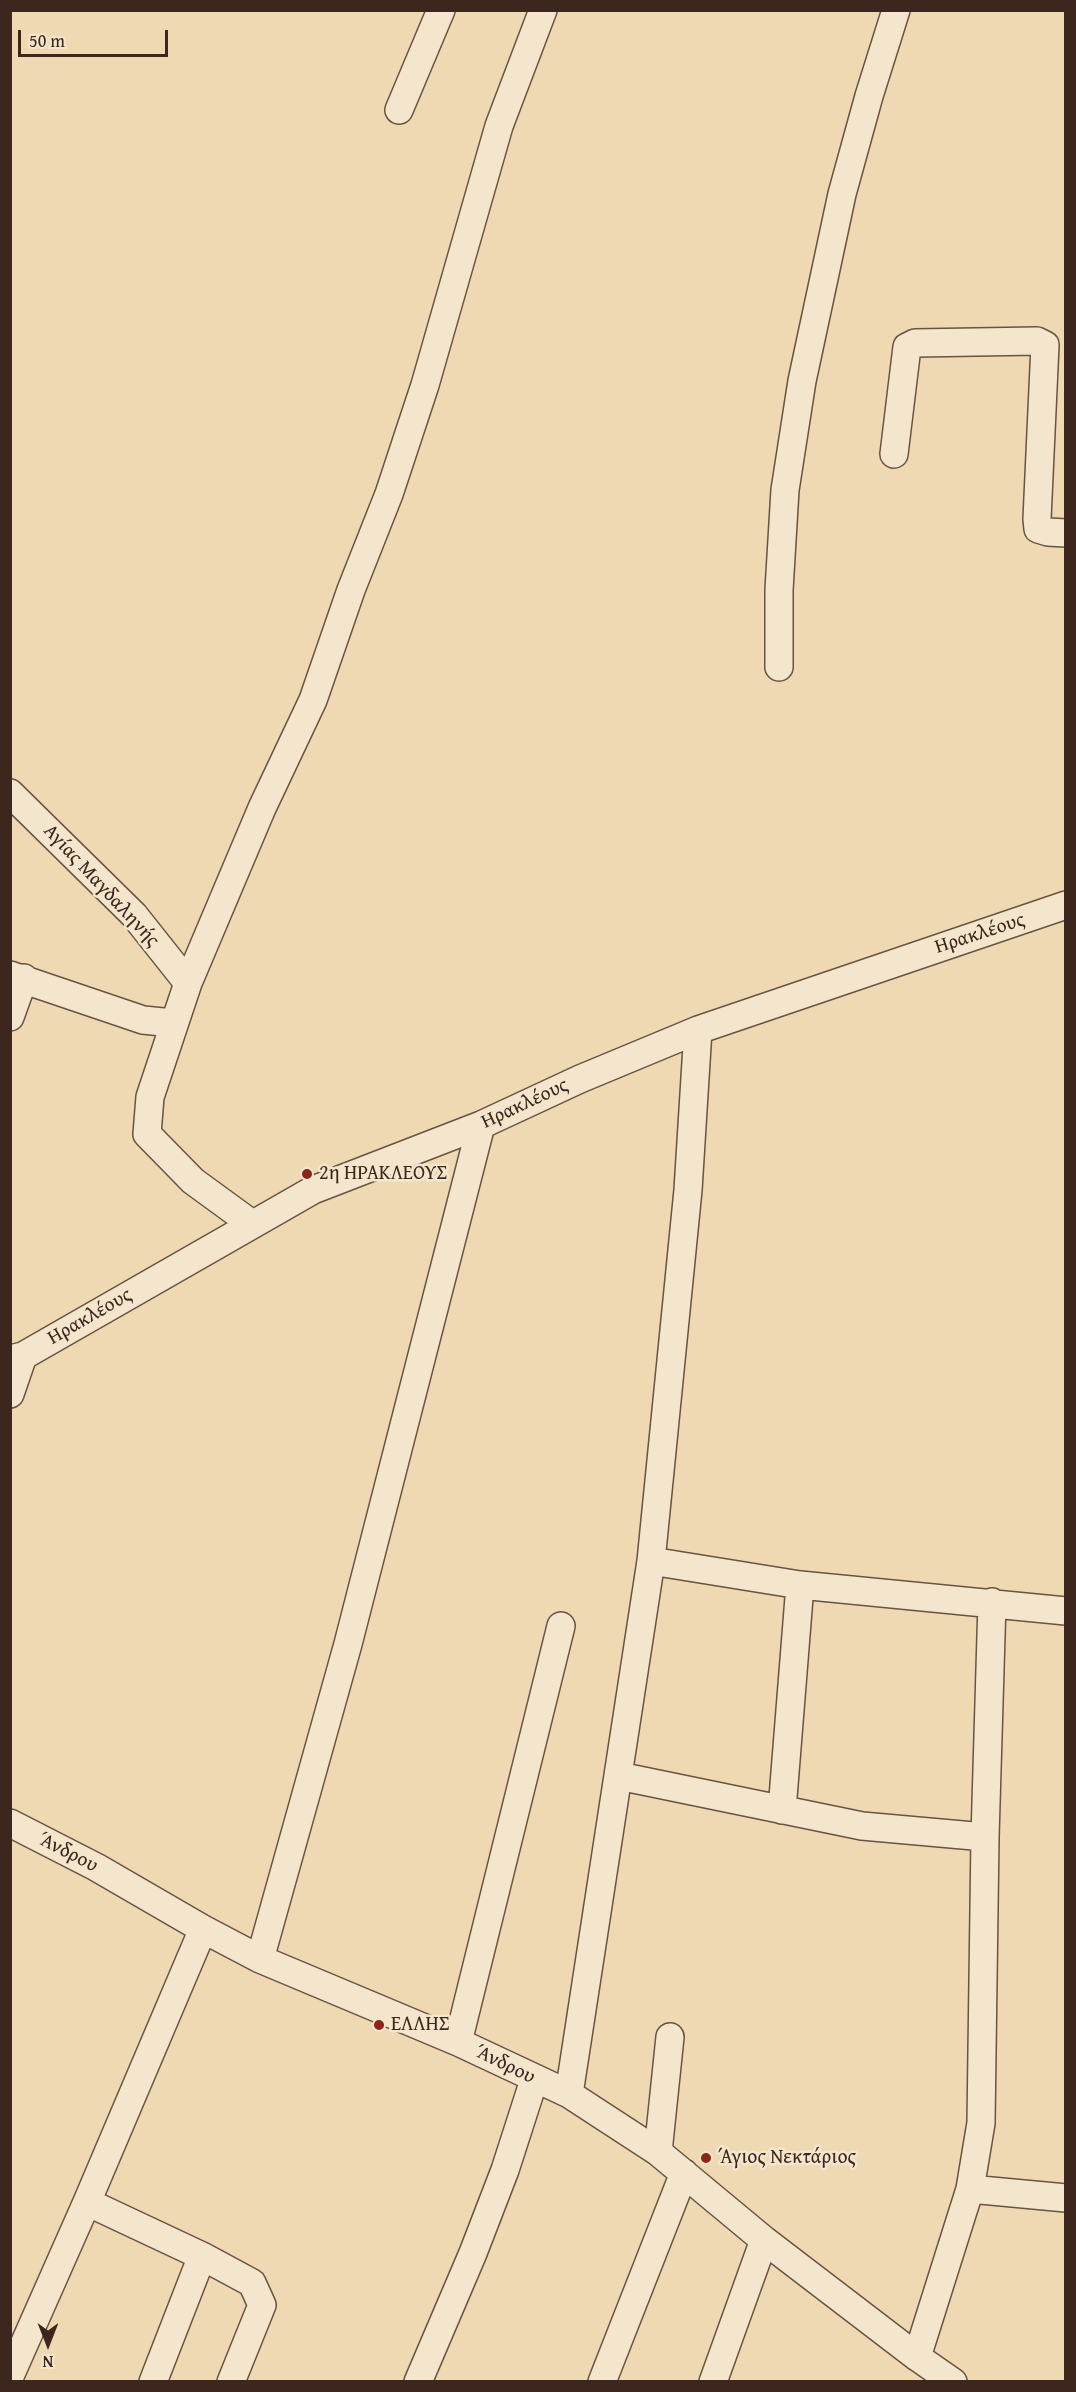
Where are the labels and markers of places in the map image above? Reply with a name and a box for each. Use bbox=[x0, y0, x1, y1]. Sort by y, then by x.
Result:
place label: 2η ΗΡΑΚΛΕΟΥΣ bbox=[319, 1162, 447, 1186]
marker: 2η ΗΡΑΚΛΕΟΥΣ bbox=[300, 1167, 314, 1181]
place label: ΕΛΛΗΣ bbox=[391, 2013, 449, 2037]
marker: ΕΛΛΗΣ bbox=[372, 2018, 386, 2032]
place label: Άγιος Νεκτάριος bbox=[718, 2146, 856, 2170]
marker: Άγιος Νεκτάριος bbox=[699, 2151, 713, 2165]

